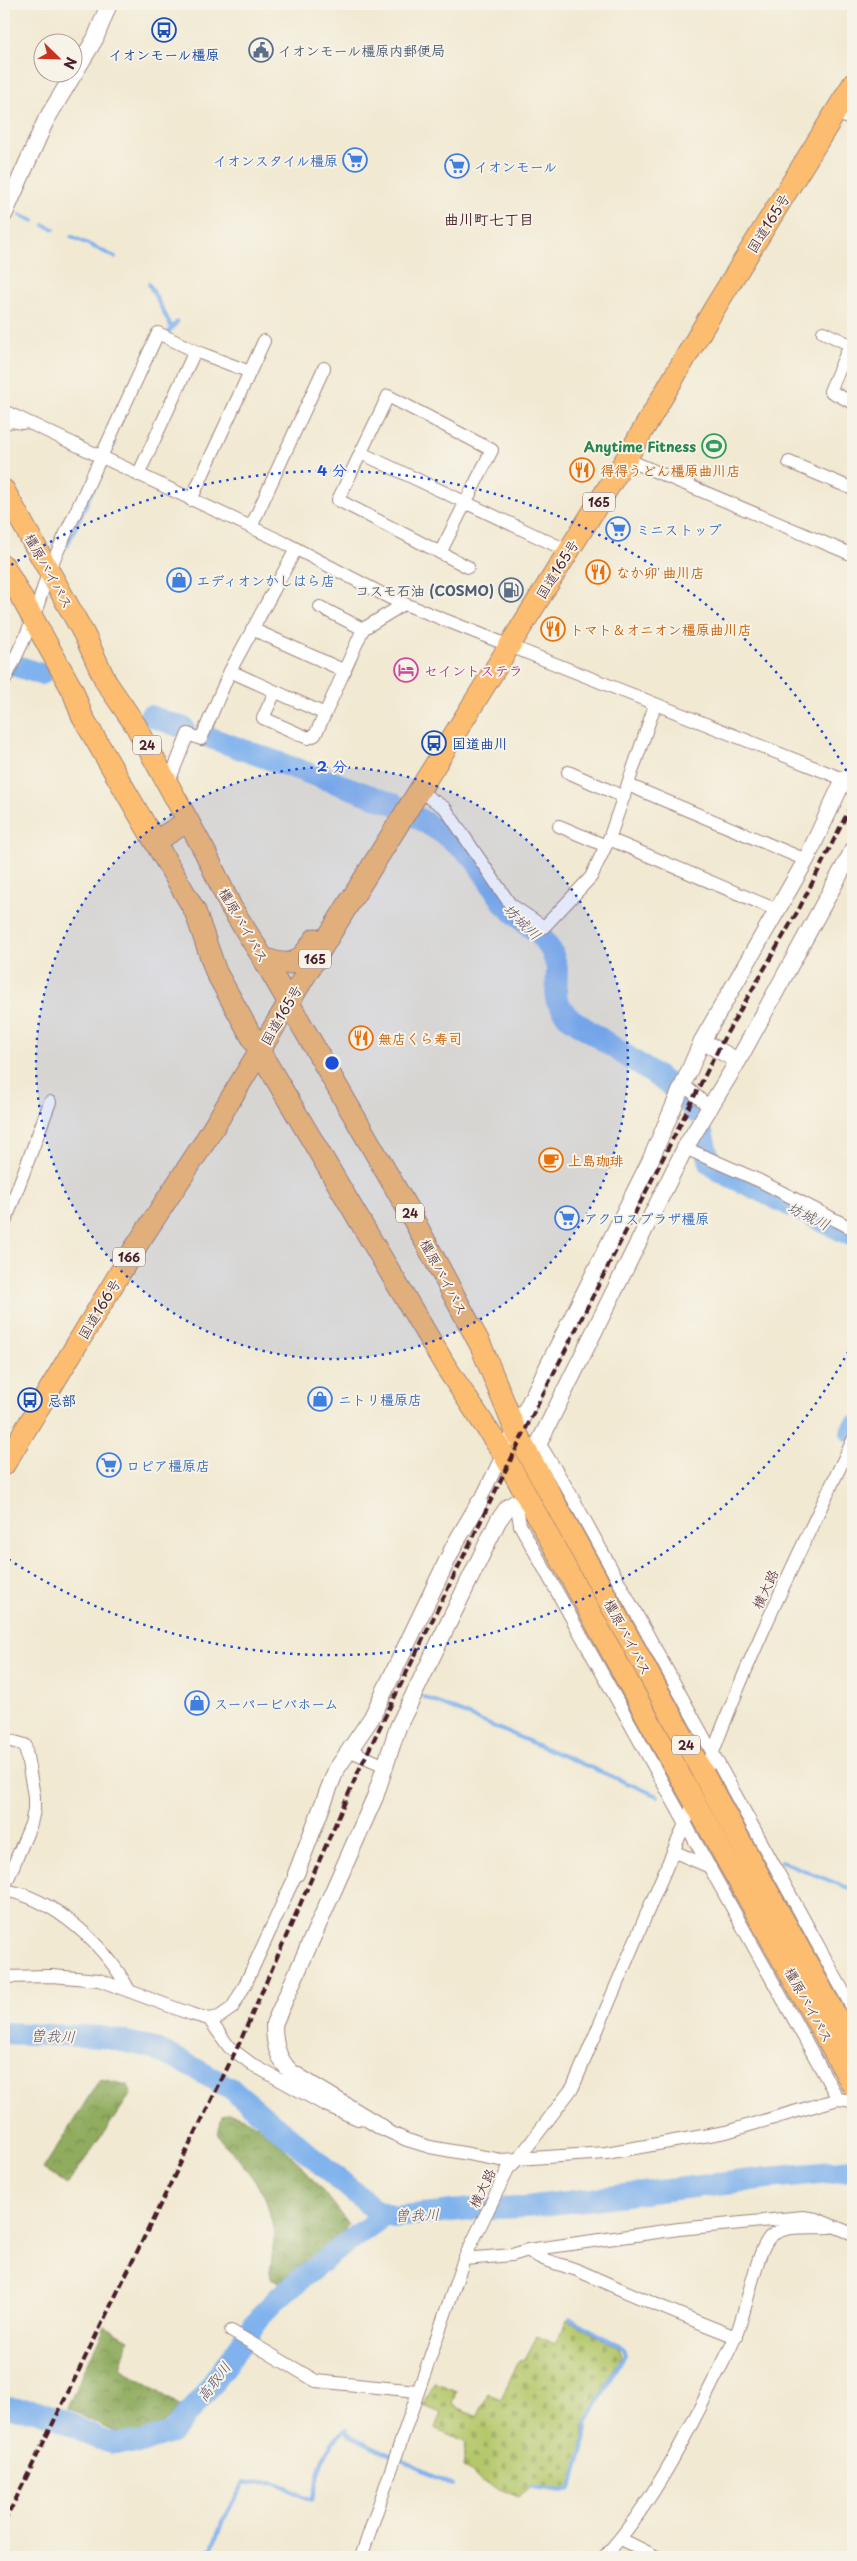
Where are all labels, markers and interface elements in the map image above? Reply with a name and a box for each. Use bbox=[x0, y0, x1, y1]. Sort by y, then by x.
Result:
bus stop icon: イオンモール橿原 bbox=[151, 17, 177, 43]
north arrow bbox=[32, 32, 82, 82]
public building icon: イオンモール橿原内郵便局 bbox=[248, 37, 274, 63]
place label: イオンモール橿原内郵便局 bbox=[278, 40, 445, 61]
place label: イオンモール橿原 bbox=[108, 44, 220, 65]
text: N bbox=[59, 54, 82, 72]
supermarket icon: イオンスタイル橿原 bbox=[342, 147, 368, 173]
place label: イオンスタイル橿原 bbox=[213, 150, 338, 171]
supermarket icon: イオンモール bbox=[444, 153, 470, 179]
place label: イオンモール bbox=[474, 156, 557, 177]
street label: 国道165号 bbox=[741, 189, 795, 257]
district label: 曲川町七丁目 bbox=[444, 207, 534, 230]
sports icon: Anytime Fitness bbox=[701, 433, 727, 459]
place label: Anytime Fitness bbox=[584, 436, 696, 457]
restaurant icon: 得得うどん橿原曲川店 bbox=[569, 457, 595, 483]
text: 4 分 bbox=[317, 458, 347, 481]
place label: 得得うどん橿原曲川店 bbox=[600, 460, 741, 481]
road number: 165 bbox=[583, 492, 615, 512]
supermarket icon: ミニストップ bbox=[605, 516, 631, 542]
place label: ミニストップ bbox=[636, 519, 721, 540]
street label: 橿原バイパス bbox=[20, 529, 78, 613]
street label: 国道165号 bbox=[530, 535, 584, 603]
restaurant icon: なか卯 曲川店 bbox=[585, 559, 611, 585]
place label: なか卯 曲川店 bbox=[616, 562, 705, 583]
shop icon: エディオンかしはら店 bbox=[166, 567, 192, 593]
place label: エディオンかしはら店 bbox=[196, 570, 335, 591]
fuel station icon: コスモ石油 (COSMO) bbox=[498, 577, 524, 603]
place label: コスモ石油 (COSMO) bbox=[355, 580, 494, 601]
restaurant icon: トマト＆オニオン橿原曲川店 bbox=[540, 616, 566, 642]
place label: トマト＆オニオン橿原曲川店 bbox=[570, 619, 752, 640]
hotel icon: セイントステラ bbox=[393, 657, 419, 683]
place label: セイントステラ bbox=[424, 660, 523, 681]
bus stop icon: 国道曲川 bbox=[421, 730, 447, 756]
place label: 国道曲川 bbox=[452, 733, 508, 754]
road number: 24 bbox=[133, 736, 161, 754]
text: 2 分 bbox=[317, 754, 347, 777]
street label: 橿原バイパス bbox=[214, 883, 274, 967]
water label: 坊城川 bbox=[499, 897, 547, 945]
road number: 165 bbox=[299, 950, 331, 969]
street label: 国道165号 bbox=[255, 981, 307, 1049]
restaurant icon: 無店くら寿司 bbox=[348, 1025, 374, 1051]
place label: 無店くら寿司 bbox=[378, 1028, 462, 1049]
centre of rings bbox=[323, 1054, 341, 1072]
cafe icon: 上島珈琲 bbox=[538, 1147, 564, 1173]
place label: 上島珈琲 bbox=[568, 1150, 624, 1171]
water label: 坊城川 bbox=[784, 1195, 834, 1235]
road number: 24 bbox=[396, 1204, 424, 1222]
supermarket icon: アクロスプラザ橿原 bbox=[554, 1205, 580, 1231]
place label: アクロスプラザ橿原 bbox=[584, 1208, 709, 1229]
street label: 橿原バイパス bbox=[415, 1235, 473, 1319]
road number: 166 bbox=[113, 1248, 145, 1266]
street label: 国道166号 bbox=[73, 1275, 125, 1343]
shop icon: ニトリ橿原店 bbox=[307, 1386, 333, 1412]
bus stop icon: 忌部 bbox=[17, 1387, 43, 1413]
place label: ニトリ橿原店 bbox=[338, 1389, 422, 1410]
place label: 忌部 bbox=[48, 1390, 76, 1411]
supermarket icon: ロピア橿原店 bbox=[96, 1452, 122, 1478]
place label: ロピア橿原店 bbox=[126, 1455, 210, 1476]
street label: 横大路 bbox=[747, 1566, 783, 1612]
street label: 橿原バイパス bbox=[599, 1595, 657, 1679]
shop icon: スーパービバホーム bbox=[184, 1690, 210, 1716]
place label: スーパービバホーム bbox=[214, 1693, 339, 1714]
road number: 24 bbox=[672, 1736, 700, 1754]
street label: 橿原バイパス bbox=[780, 1963, 838, 2047]
water label: 曽我川 bbox=[30, 2023, 76, 2047]
street label: 横大路 bbox=[463, 2165, 501, 2211]
water label: 曽我川 bbox=[394, 2202, 440, 2226]
water label: 高取川 bbox=[190, 2356, 236, 2406]

